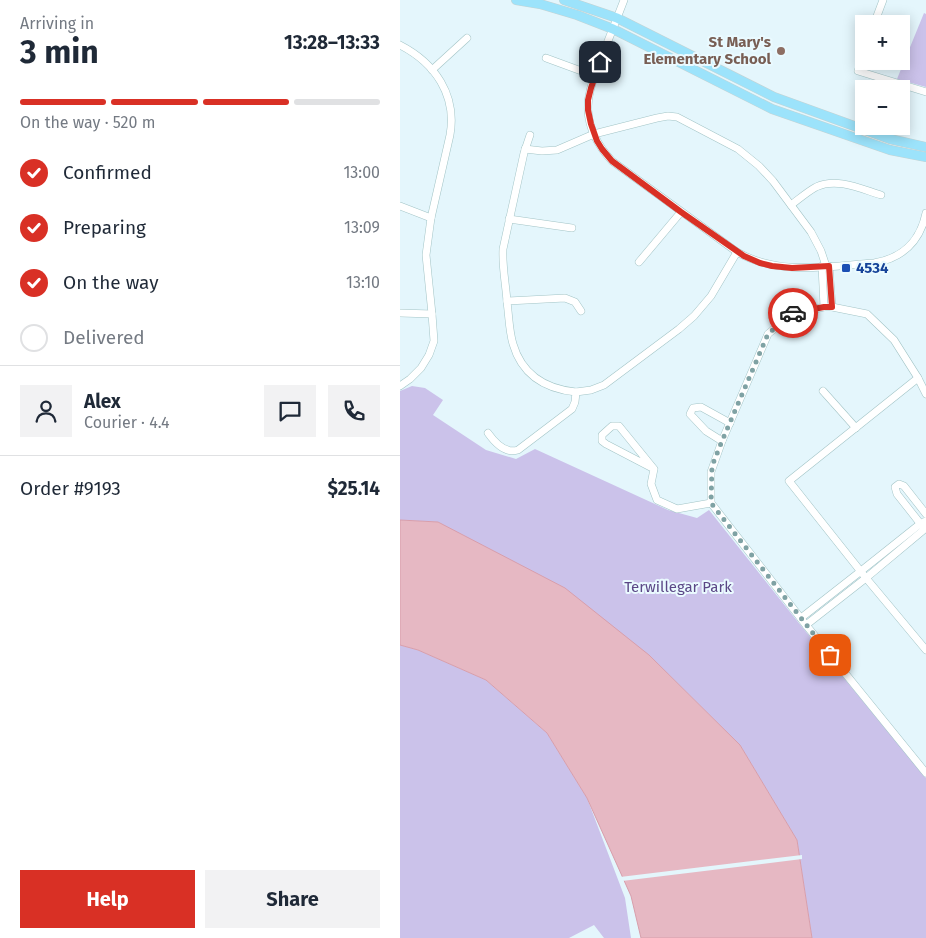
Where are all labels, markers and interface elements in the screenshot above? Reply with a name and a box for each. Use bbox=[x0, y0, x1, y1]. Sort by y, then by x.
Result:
text: Arriving in bbox=[20, 14, 94, 33]
map controls bbox=[855, 15, 910, 135]
button: + bbox=[855, 15, 910, 70]
text: 13:28–13:33 bbox=[284, 31, 380, 54]
text: 3 min bbox=[20, 33, 99, 71]
place label: St Mary's Elementary School bbox=[643, 33, 772, 68]
pin bbox=[579, 41, 621, 83]
marker: St Mary's Elementary School bbox=[775, 45, 787, 57]
icon: home bbox=[586, 48, 614, 76]
button: − bbox=[855, 80, 910, 135]
text: On the way · 520 m bbox=[20, 113, 155, 132]
icon: check bbox=[20, 159, 48, 187]
text: Confirmed bbox=[63, 161, 152, 184]
text: 13:00 bbox=[343, 163, 380, 182]
icon: check bbox=[20, 214, 48, 242]
text: Preparing bbox=[63, 216, 146, 239]
text: 13:09 bbox=[344, 218, 380, 237]
place label: 4534 bbox=[856, 259, 889, 277]
marker: 4534 bbox=[840, 262, 852, 274]
icon: check bbox=[20, 269, 48, 297]
text: On the way bbox=[63, 271, 159, 294]
text: 13:10 bbox=[346, 273, 380, 292]
courier bbox=[768, 288, 818, 338]
icon: car bbox=[779, 299, 807, 327]
text: Delivered bbox=[63, 326, 145, 349]
button: person bbox=[20, 385, 72, 437]
button: chat bbox=[264, 385, 316, 437]
button: phone bbox=[328, 385, 380, 437]
text: Alex bbox=[84, 390, 121, 413]
text: Courier · 4.4 bbox=[84, 413, 170, 432]
text: Order #9193 bbox=[20, 477, 121, 500]
text: $25.14 bbox=[328, 477, 380, 500]
park label: Terwillegar Park bbox=[624, 578, 732, 596]
pin bbox=[809, 634, 851, 676]
icon: bag bbox=[816, 641, 844, 669]
button: Help bbox=[20, 870, 195, 928]
button: Share bbox=[205, 870, 380, 928]

